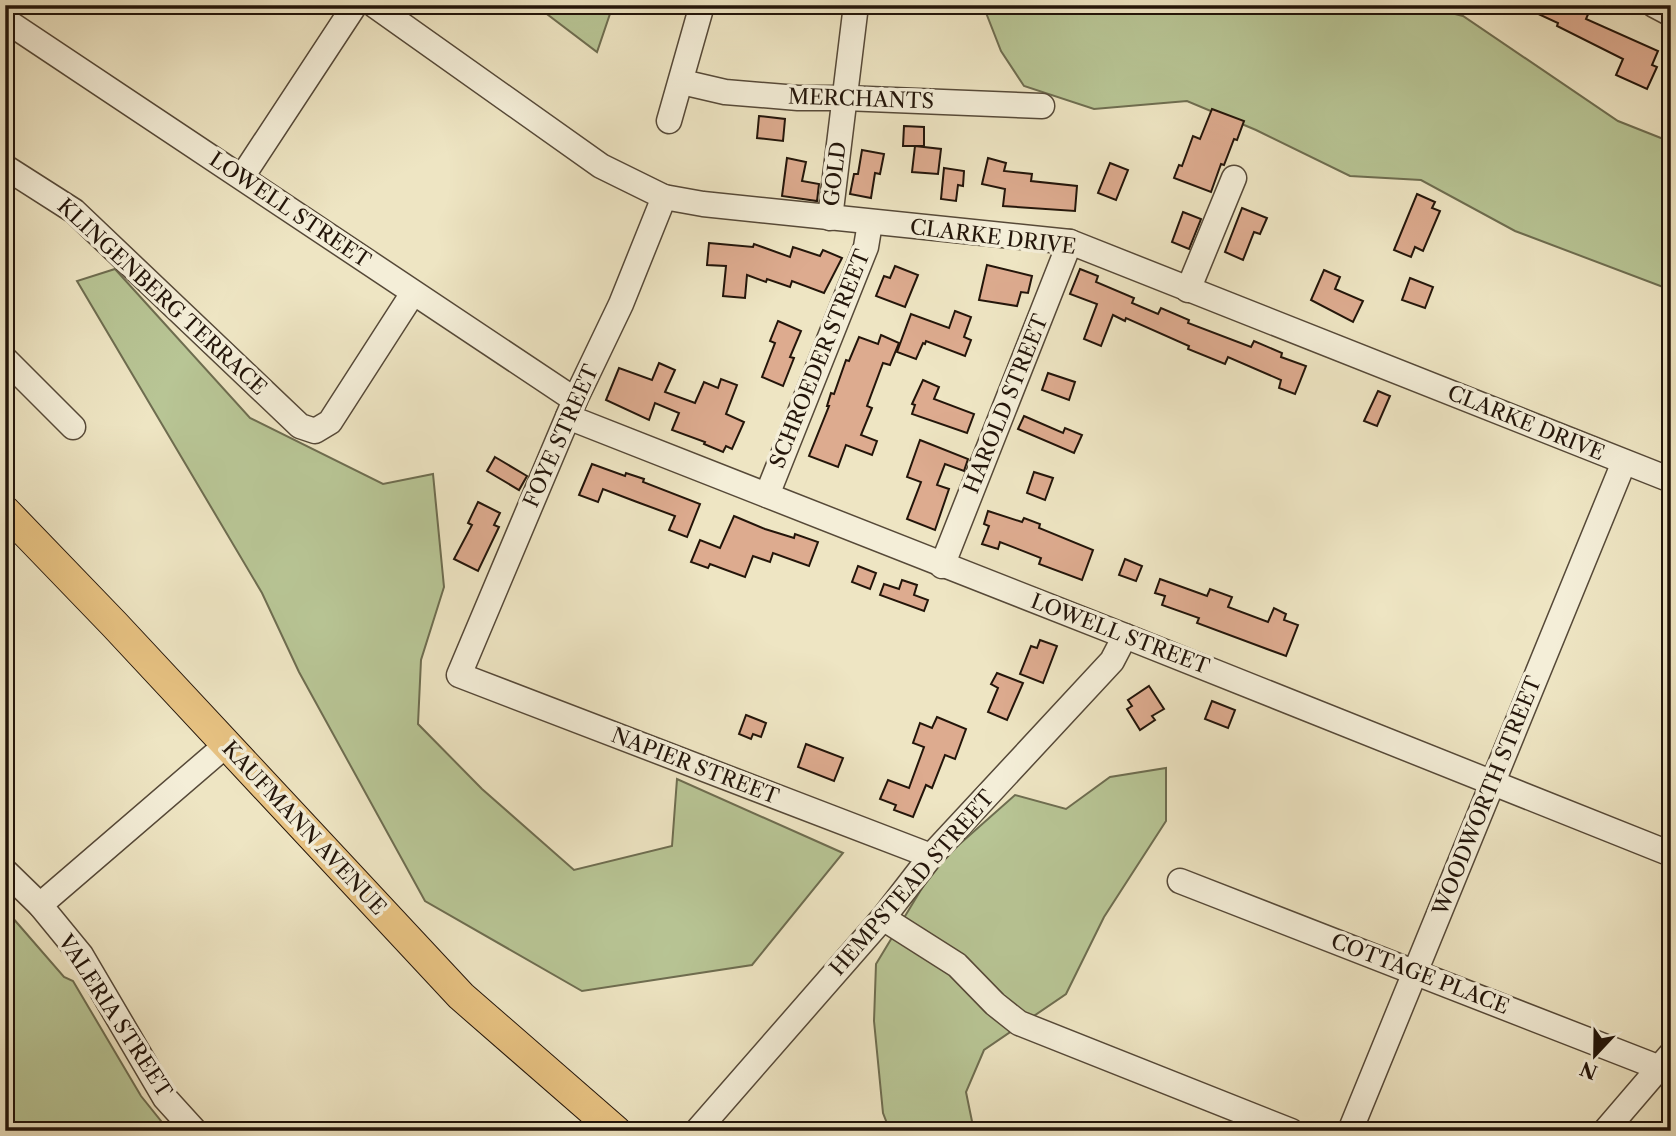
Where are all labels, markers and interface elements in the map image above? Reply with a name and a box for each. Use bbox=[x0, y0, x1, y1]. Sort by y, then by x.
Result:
street label: MERCHANTS bbox=[788, 83, 935, 114]
street label: GOLD bbox=[818, 140, 851, 208]
street label: LOWELL STREET bbox=[205, 146, 376, 273]
street label: KLINGENBERG TERRACE bbox=[53, 193, 272, 400]
street label: CLARKE DRIVE bbox=[909, 214, 1077, 259]
street label: SCHROEDER STREET bbox=[764, 246, 875, 472]
street label: HAROLD STREET bbox=[958, 311, 1053, 497]
street label: FOYE STREET bbox=[518, 360, 603, 511]
street label: CLARKE DRIVE bbox=[1444, 380, 1608, 465]
street label: LOWELL STREET bbox=[1027, 588, 1213, 679]
street label: WOODWORTH STREET bbox=[1427, 672, 1546, 920]
street label: NAPIER STREET bbox=[608, 722, 783, 809]
street label: KAUFMANN AVENUE bbox=[217, 736, 391, 920]
street label: HEMPSTEAD STREET bbox=[824, 785, 999, 980]
street label: COTTAGE PLACE bbox=[1328, 928, 1513, 1019]
street label: VALERIA STREET bbox=[53, 929, 178, 1102]
north arrow bbox=[1560, 1020, 1630, 1090]
text: N bbox=[1577, 1057, 1601, 1084]

